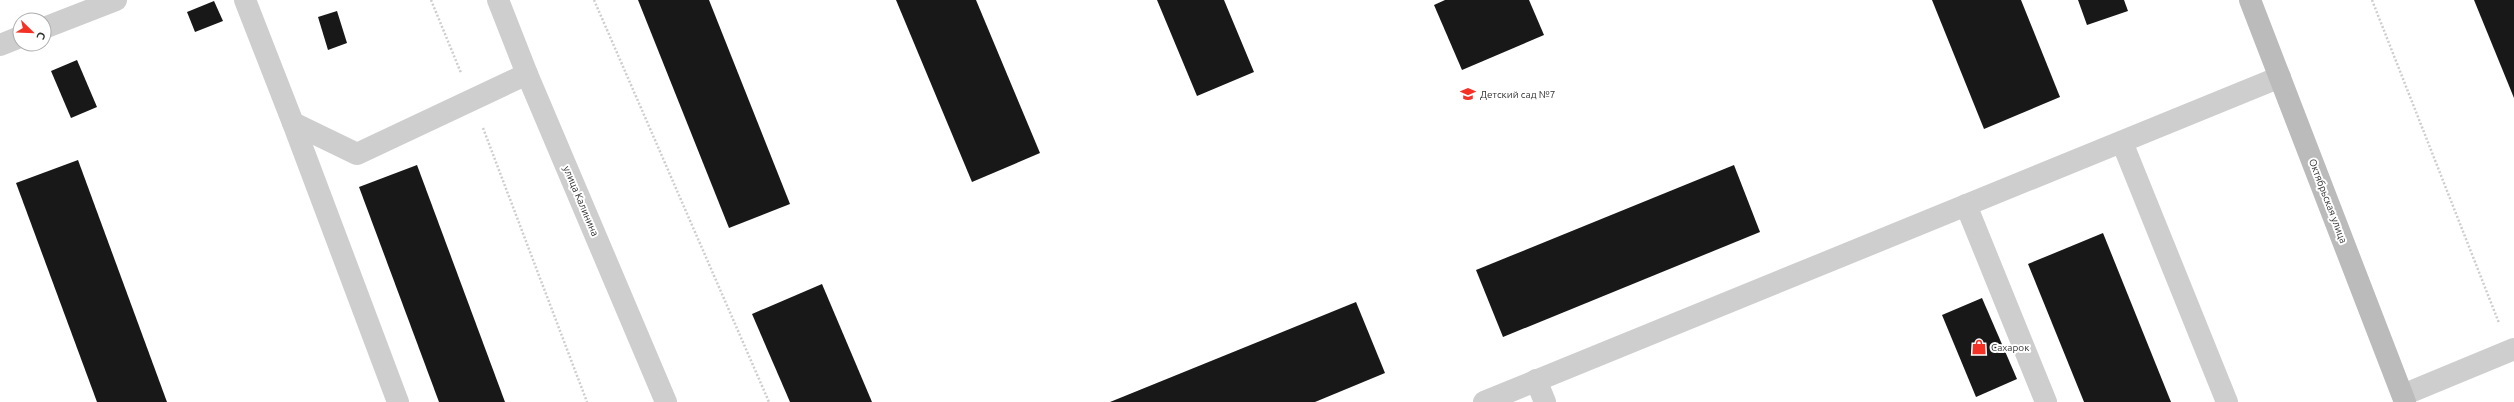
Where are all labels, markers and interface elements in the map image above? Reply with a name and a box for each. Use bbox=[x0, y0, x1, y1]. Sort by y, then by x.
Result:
north arrow bbox=[12, 12, 52, 52]
text: С bbox=[34, 30, 48, 41]
school or university icon: Детский сад №7 bbox=[1459, 85, 1477, 103]
place label: Детский сад №7 bbox=[1480, 89, 1555, 100]
street label: Октябрьская улица bbox=[2307, 157, 2349, 245]
street label: улица Калинина bbox=[561, 164, 601, 238]
shop icon: Сахарок bbox=[1970, 338, 1988, 356]
place label: Сахарок bbox=[1991, 342, 2029, 353]

